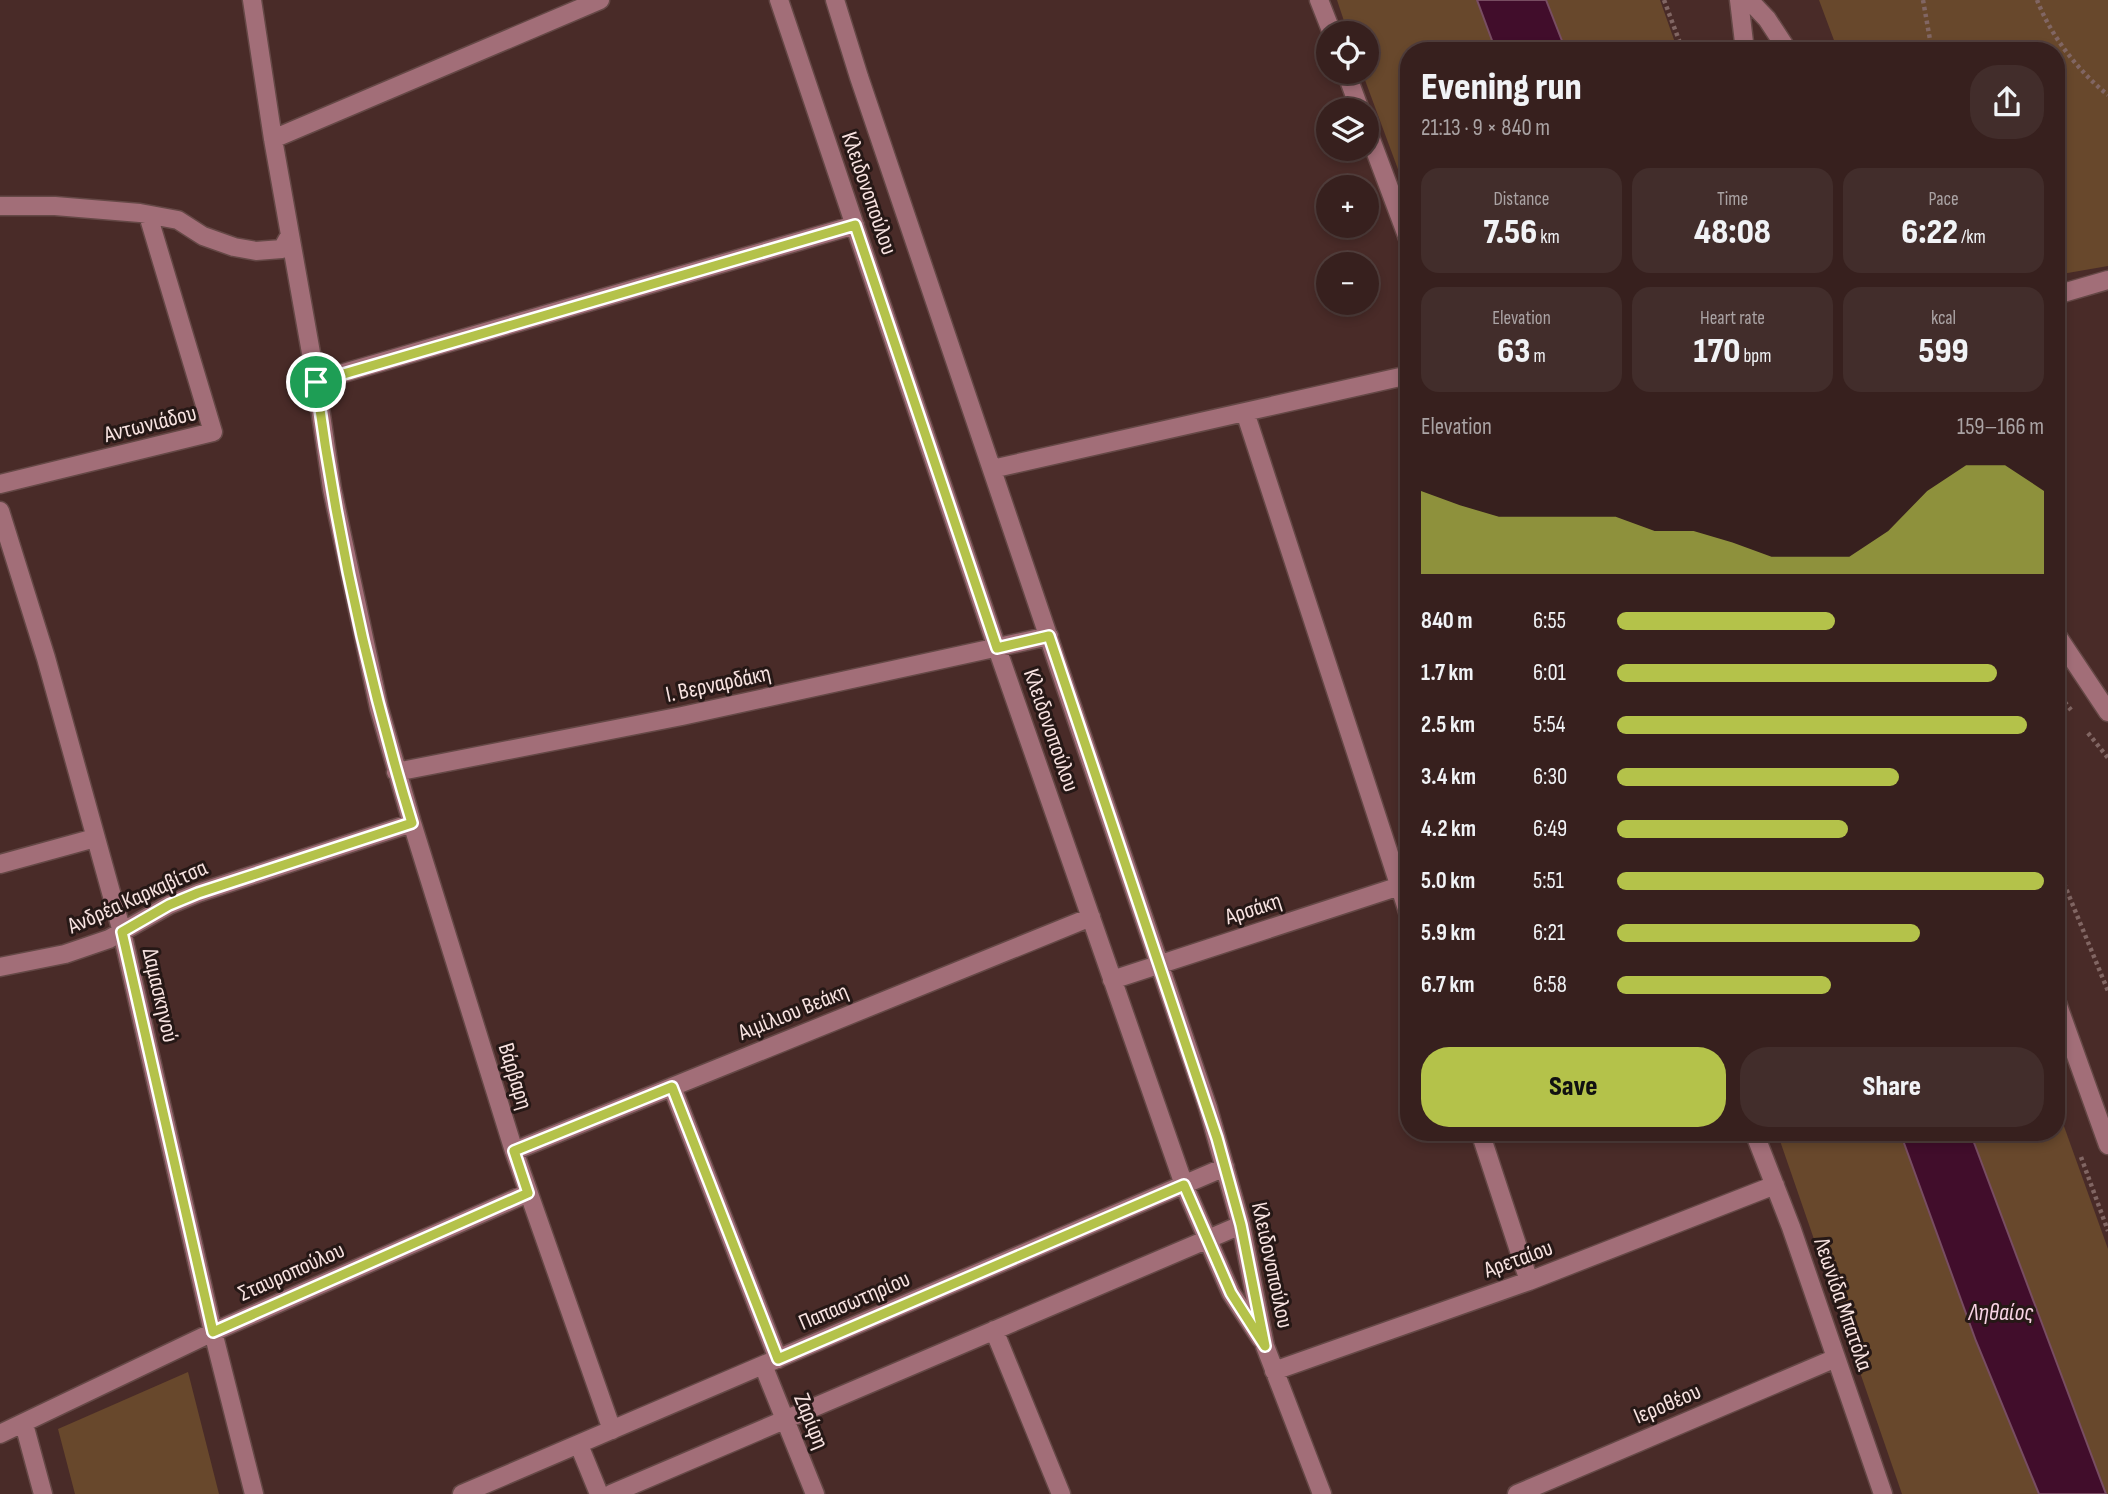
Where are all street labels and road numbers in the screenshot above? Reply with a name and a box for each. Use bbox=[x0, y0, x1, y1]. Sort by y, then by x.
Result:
street label: Κλειδονοπούλου bbox=[835, 128, 903, 258]
street label: Αντωνιάδου bbox=[100, 399, 199, 449]
street label: Ι. Βερναρδάκη bbox=[663, 659, 773, 709]
street label: Κλειδονοπούλου bbox=[1017, 665, 1085, 795]
street label: Ανδρέα Καρκαβίτσα bbox=[62, 853, 212, 941]
street label: Αρσάκη bbox=[1221, 887, 1285, 931]
street label: Δαμασκηνού bbox=[136, 945, 184, 1045]
street label: Αιμίλιου Βεάκη bbox=[733, 977, 853, 1047]
street label: Βάρβαρη bbox=[492, 1040, 538, 1113]
street label: Κλειδονοπούλου bbox=[1245, 1200, 1299, 1331]
street label: Λεωνίδα Μπατόλα bbox=[1807, 1233, 1879, 1375]
street label: Αρεταίου bbox=[1479, 1234, 1557, 1285]
street label: Σταυροπούλου bbox=[234, 1236, 349, 1308]
street label: Παπασωτηρίου bbox=[794, 1265, 914, 1337]
street label: Ιεροθέου bbox=[1630, 1377, 1705, 1431]
street label: Ζαρίφη bbox=[787, 1389, 835, 1453]

